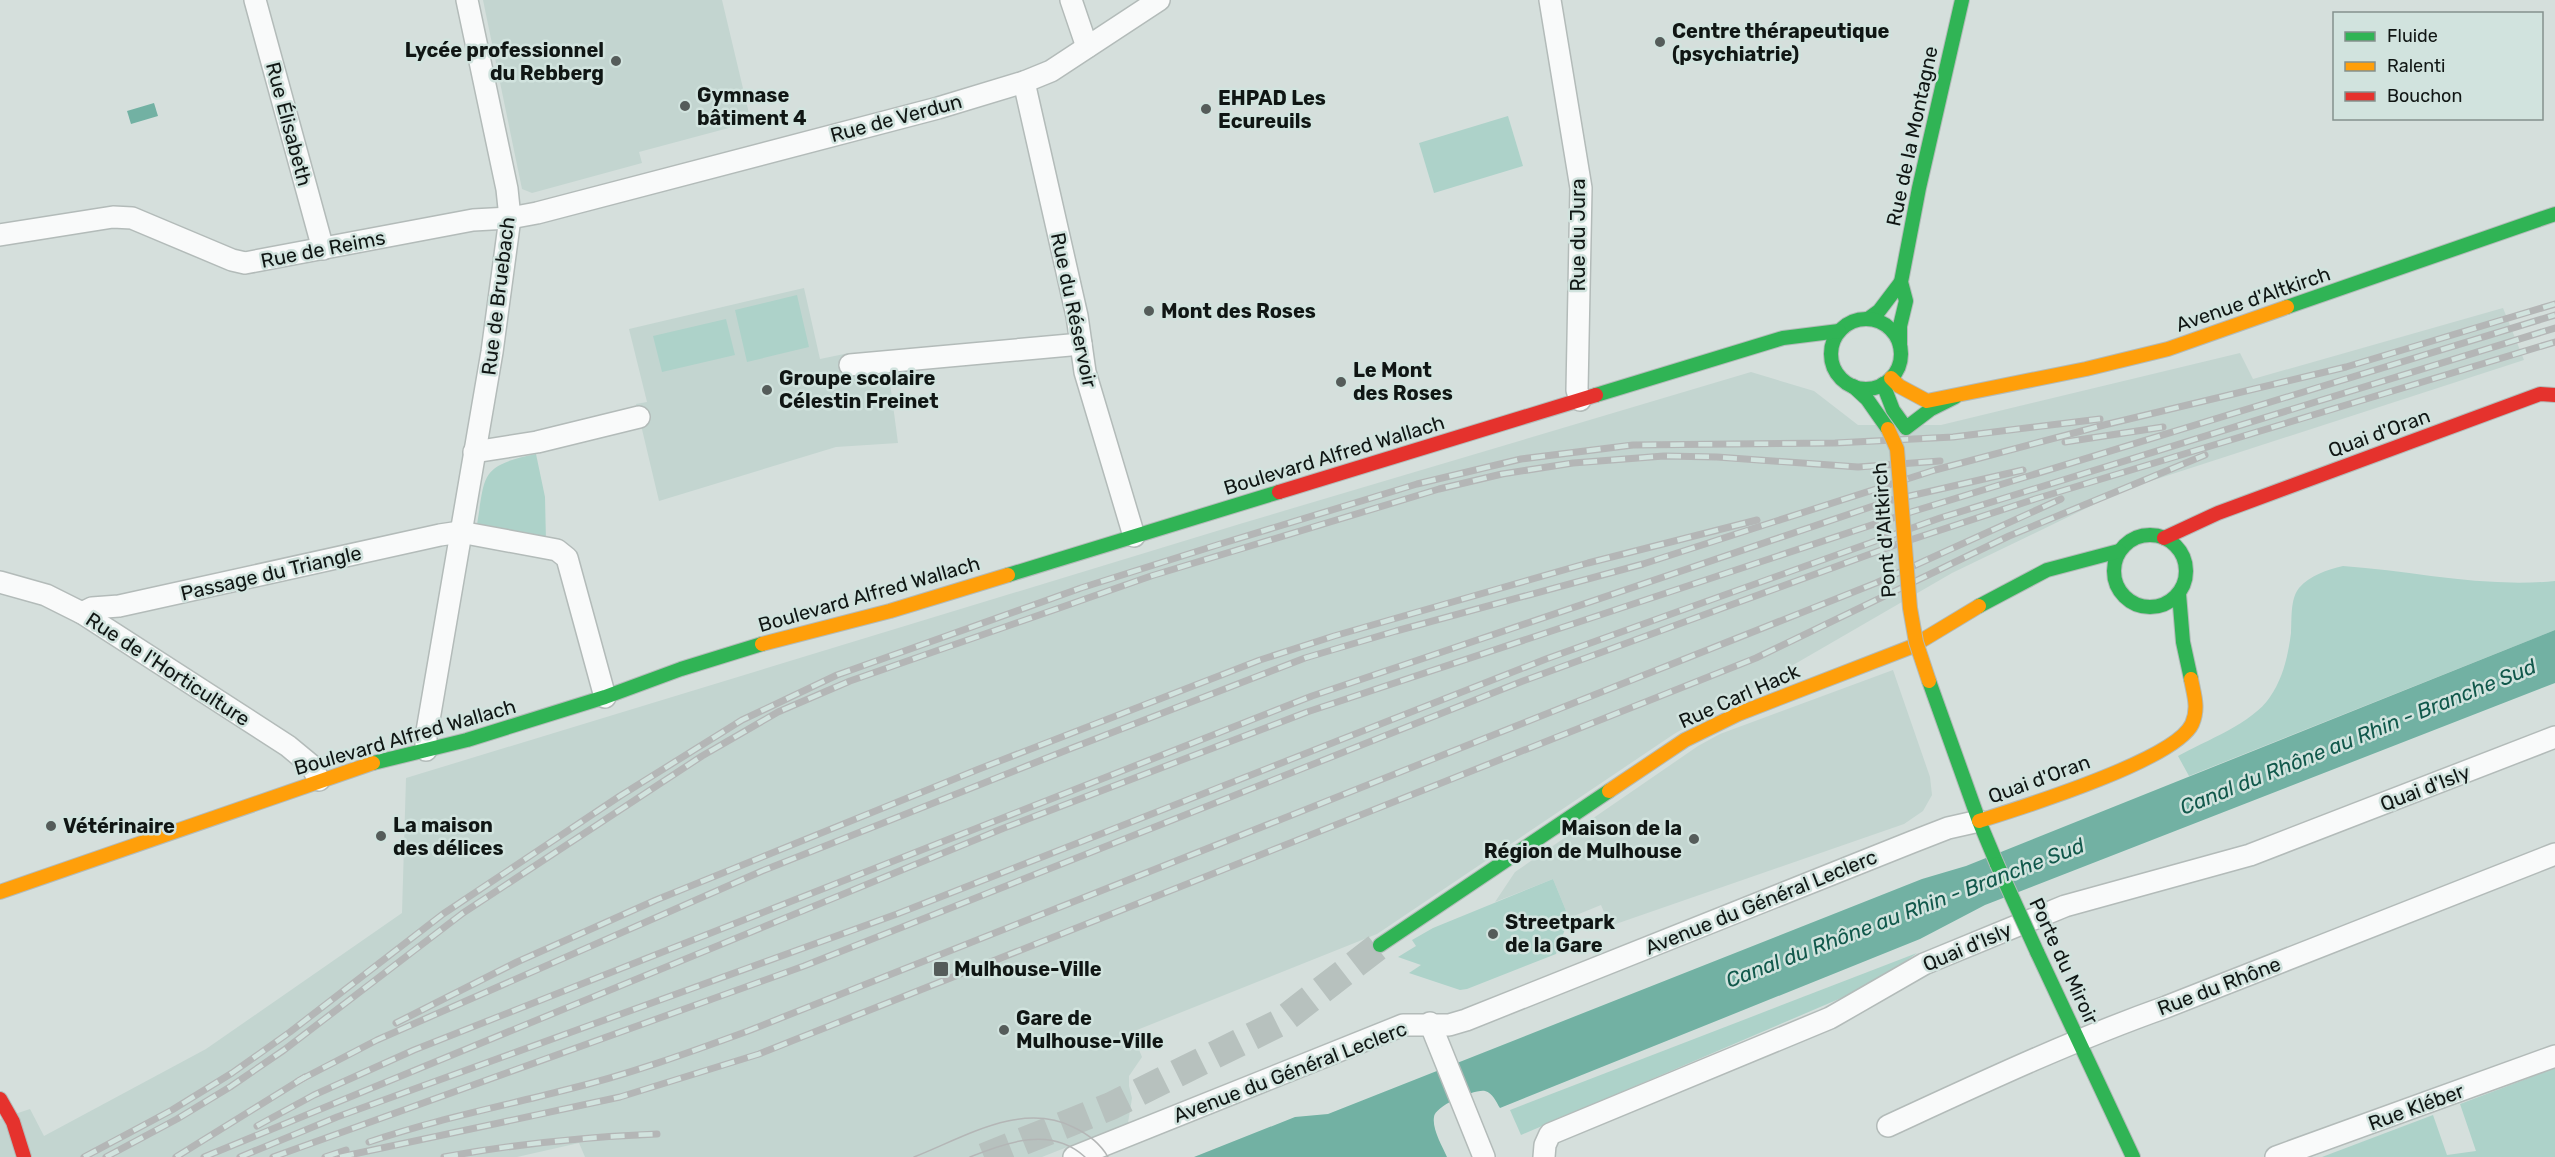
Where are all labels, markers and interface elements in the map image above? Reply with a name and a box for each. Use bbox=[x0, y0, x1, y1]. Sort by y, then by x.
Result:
legend bbox=[2333, 12, 2543, 120]
place label: Centre thérapeutique (psychiatrie) bbox=[1672, 19, 1889, 66]
text: Fluide bbox=[2387, 25, 2438, 47]
marker: Centre thérapeutique (psychiatrie) bbox=[1653, 35, 1667, 49]
place label: Lycée professionnel du Rebberg bbox=[405, 38, 604, 85]
street label: Rue de la Montagne bbox=[1881, 44, 1943, 228]
marker: Lycée professionnel du Rebberg bbox=[609, 54, 623, 68]
text: Ralenti bbox=[2387, 55, 2445, 77]
street label: Rue Élisabeth bbox=[261, 59, 317, 189]
place label: Gymnase bâtiment 4 bbox=[697, 83, 807, 130]
text: Bouchon bbox=[2387, 85, 2462, 107]
place label: EHPAD Les Ecureuils bbox=[1218, 86, 1326, 133]
street label: Rue de Verdun bbox=[827, 89, 965, 147]
marker: Gymnase bâtiment 4 bbox=[678, 99, 692, 113]
marker: EHPAD Les Ecureuils bbox=[1199, 102, 1213, 116]
street label: Rue du Jura bbox=[1566, 178, 1590, 292]
street label: Rue de Bruebach bbox=[476, 215, 520, 377]
street label: Rue de Reims bbox=[259, 225, 387, 273]
street label: Rue du Réservoir bbox=[1046, 230, 1102, 390]
street label: Avenue d'Altkirch bbox=[2173, 261, 2333, 337]
place label: Mont des Roses bbox=[1161, 299, 1316, 323]
marker: Mont des Roses bbox=[1142, 304, 1156, 318]
place label: Le Mont des Roses bbox=[1353, 358, 1453, 405]
place label: Groupe scolaire Célestin Freinet bbox=[779, 366, 939, 413]
marker: Le Mont des Roses bbox=[1334, 375, 1348, 389]
marker: Groupe scolaire Célestin Freinet bbox=[760, 383, 774, 397]
street label: Quai d'Oran bbox=[2325, 403, 2433, 463]
street label: Boulevard Alfred Wallach bbox=[1221, 410, 1447, 500]
street label: Pont d'Altkirch bbox=[1867, 461, 1901, 599]
street label: Passage du Triangle bbox=[178, 540, 364, 606]
street label: Boulevard Alfred Wallach bbox=[755, 551, 983, 637]
street label: Rue de l'Horticulture bbox=[81, 607, 255, 731]
water label: Canal du Rhône au Rhin - Branche Sud bbox=[2176, 653, 2540, 820]
street label: Rue Carl Hack bbox=[1675, 658, 1804, 733]
street label: Boulevard Alfred Wallach bbox=[291, 694, 519, 780]
street label: Quai d'Oran bbox=[1985, 749, 2093, 809]
street label: Quai d'Isly bbox=[2377, 760, 2473, 816]
place label: La maison des délices bbox=[393, 813, 504, 860]
place label: Vétérinaire bbox=[63, 814, 175, 838]
place label: Maison de la Région de Mulhouse bbox=[1484, 816, 1682, 863]
marker: Vétérinaire bbox=[44, 819, 58, 833]
marker: La maison des délices bbox=[374, 829, 388, 843]
marker: Maison de la Région de Mulhouse bbox=[1687, 832, 1701, 846]
water label: Canal du Rhône au Rhin - Branche Sud bbox=[1722, 832, 2088, 993]
street label: Avenue du Général Leclerc bbox=[1642, 844, 1880, 960]
street label: Porte du Miroir bbox=[2024, 894, 2104, 1028]
place label: Streetpark de la Gare bbox=[1505, 910, 1615, 957]
street label: Quai d'Isly bbox=[1919, 918, 2015, 976]
marker: Streetpark de la Gare bbox=[1486, 927, 1500, 941]
street label: Rue du Rhône bbox=[2154, 951, 2284, 1021]
place label: Mulhouse-Ville bbox=[954, 957, 1102, 981]
marker: Mulhouse-Ville bbox=[932, 960, 950, 978]
place label: Gare de Mulhouse-Ville bbox=[1016, 1006, 1164, 1053]
street label: Avenue du Général Leclerc bbox=[1170, 1016, 1410, 1128]
marker: Gare de Mulhouse-Ville bbox=[997, 1023, 1011, 1037]
street label: Rue Kléber bbox=[2365, 1078, 2467, 1135]

